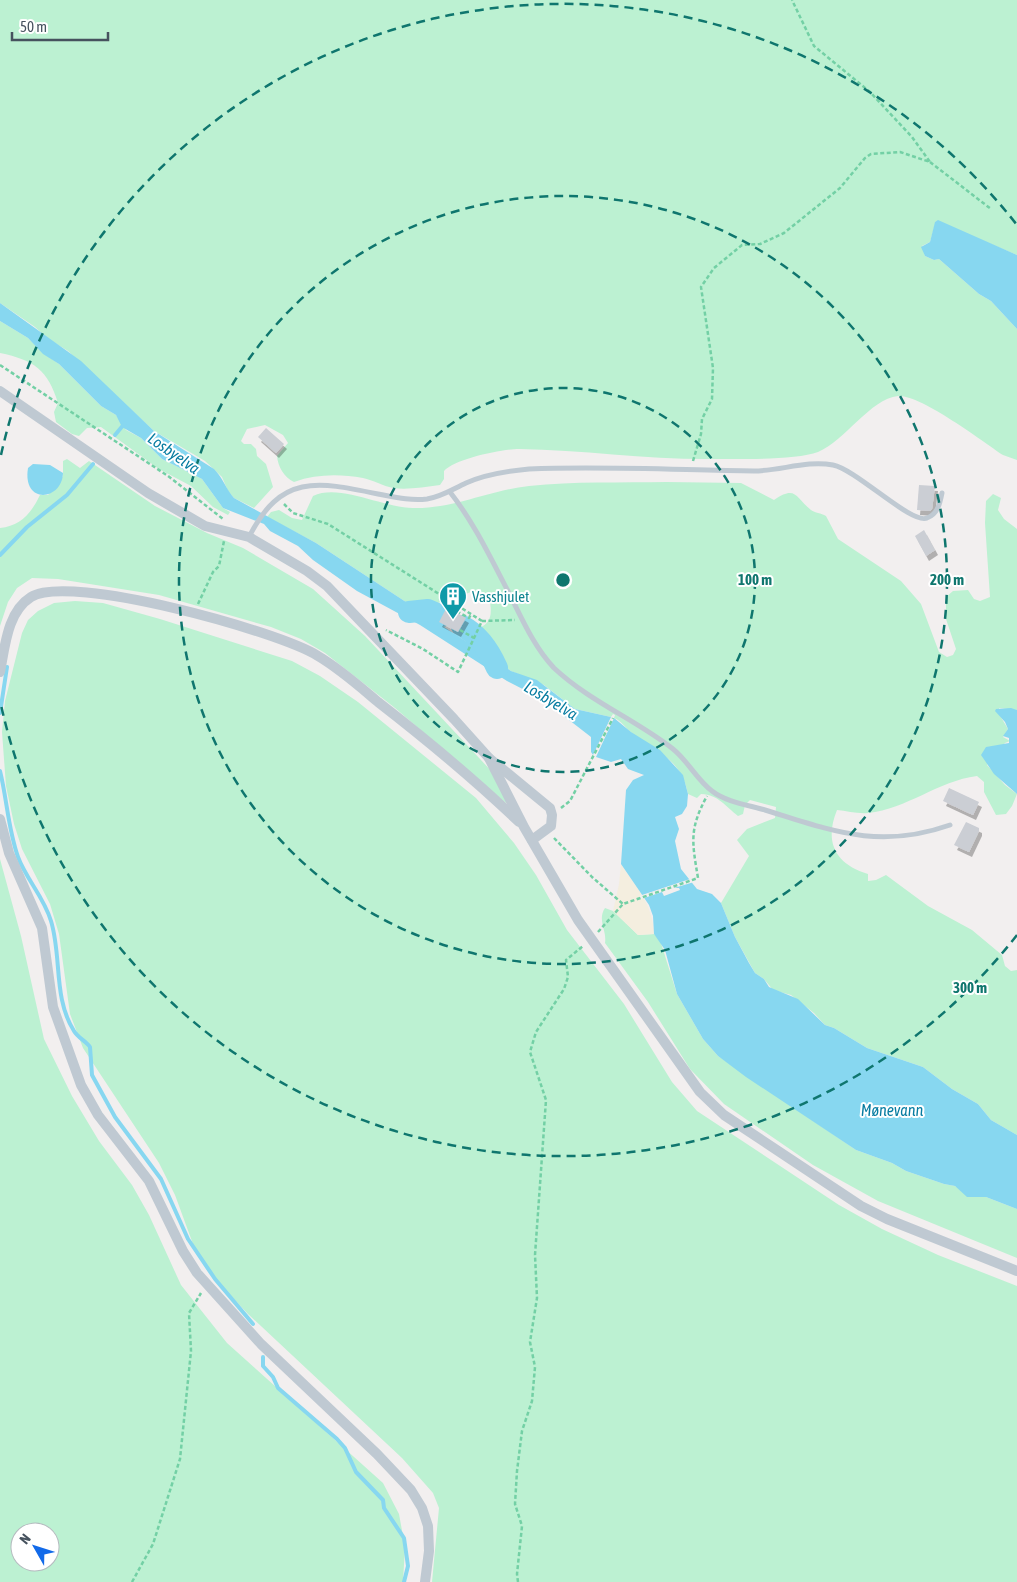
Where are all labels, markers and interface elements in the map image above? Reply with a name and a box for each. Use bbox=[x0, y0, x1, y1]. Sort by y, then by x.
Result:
scale bar bbox=[12, 10, 109, 42]
text: 50 m bbox=[20, 18, 47, 35]
water label: Losbyelva bbox=[144, 429, 204, 478]
centre of rings bbox=[554, 571, 572, 589]
text: 100 m bbox=[738, 571, 772, 588]
text: 200 m bbox=[930, 571, 964, 588]
building icon: Vasshjulet bbox=[438, 581, 468, 620]
place label: Vasshjulet bbox=[472, 588, 529, 605]
water label: Losbyelva bbox=[521, 677, 581, 724]
text: 300 m bbox=[953, 979, 987, 996]
water label: Mønevann bbox=[861, 1101, 923, 1119]
north arrow bbox=[10, 1522, 60, 1572]
text: N bbox=[16, 1531, 34, 1547]

